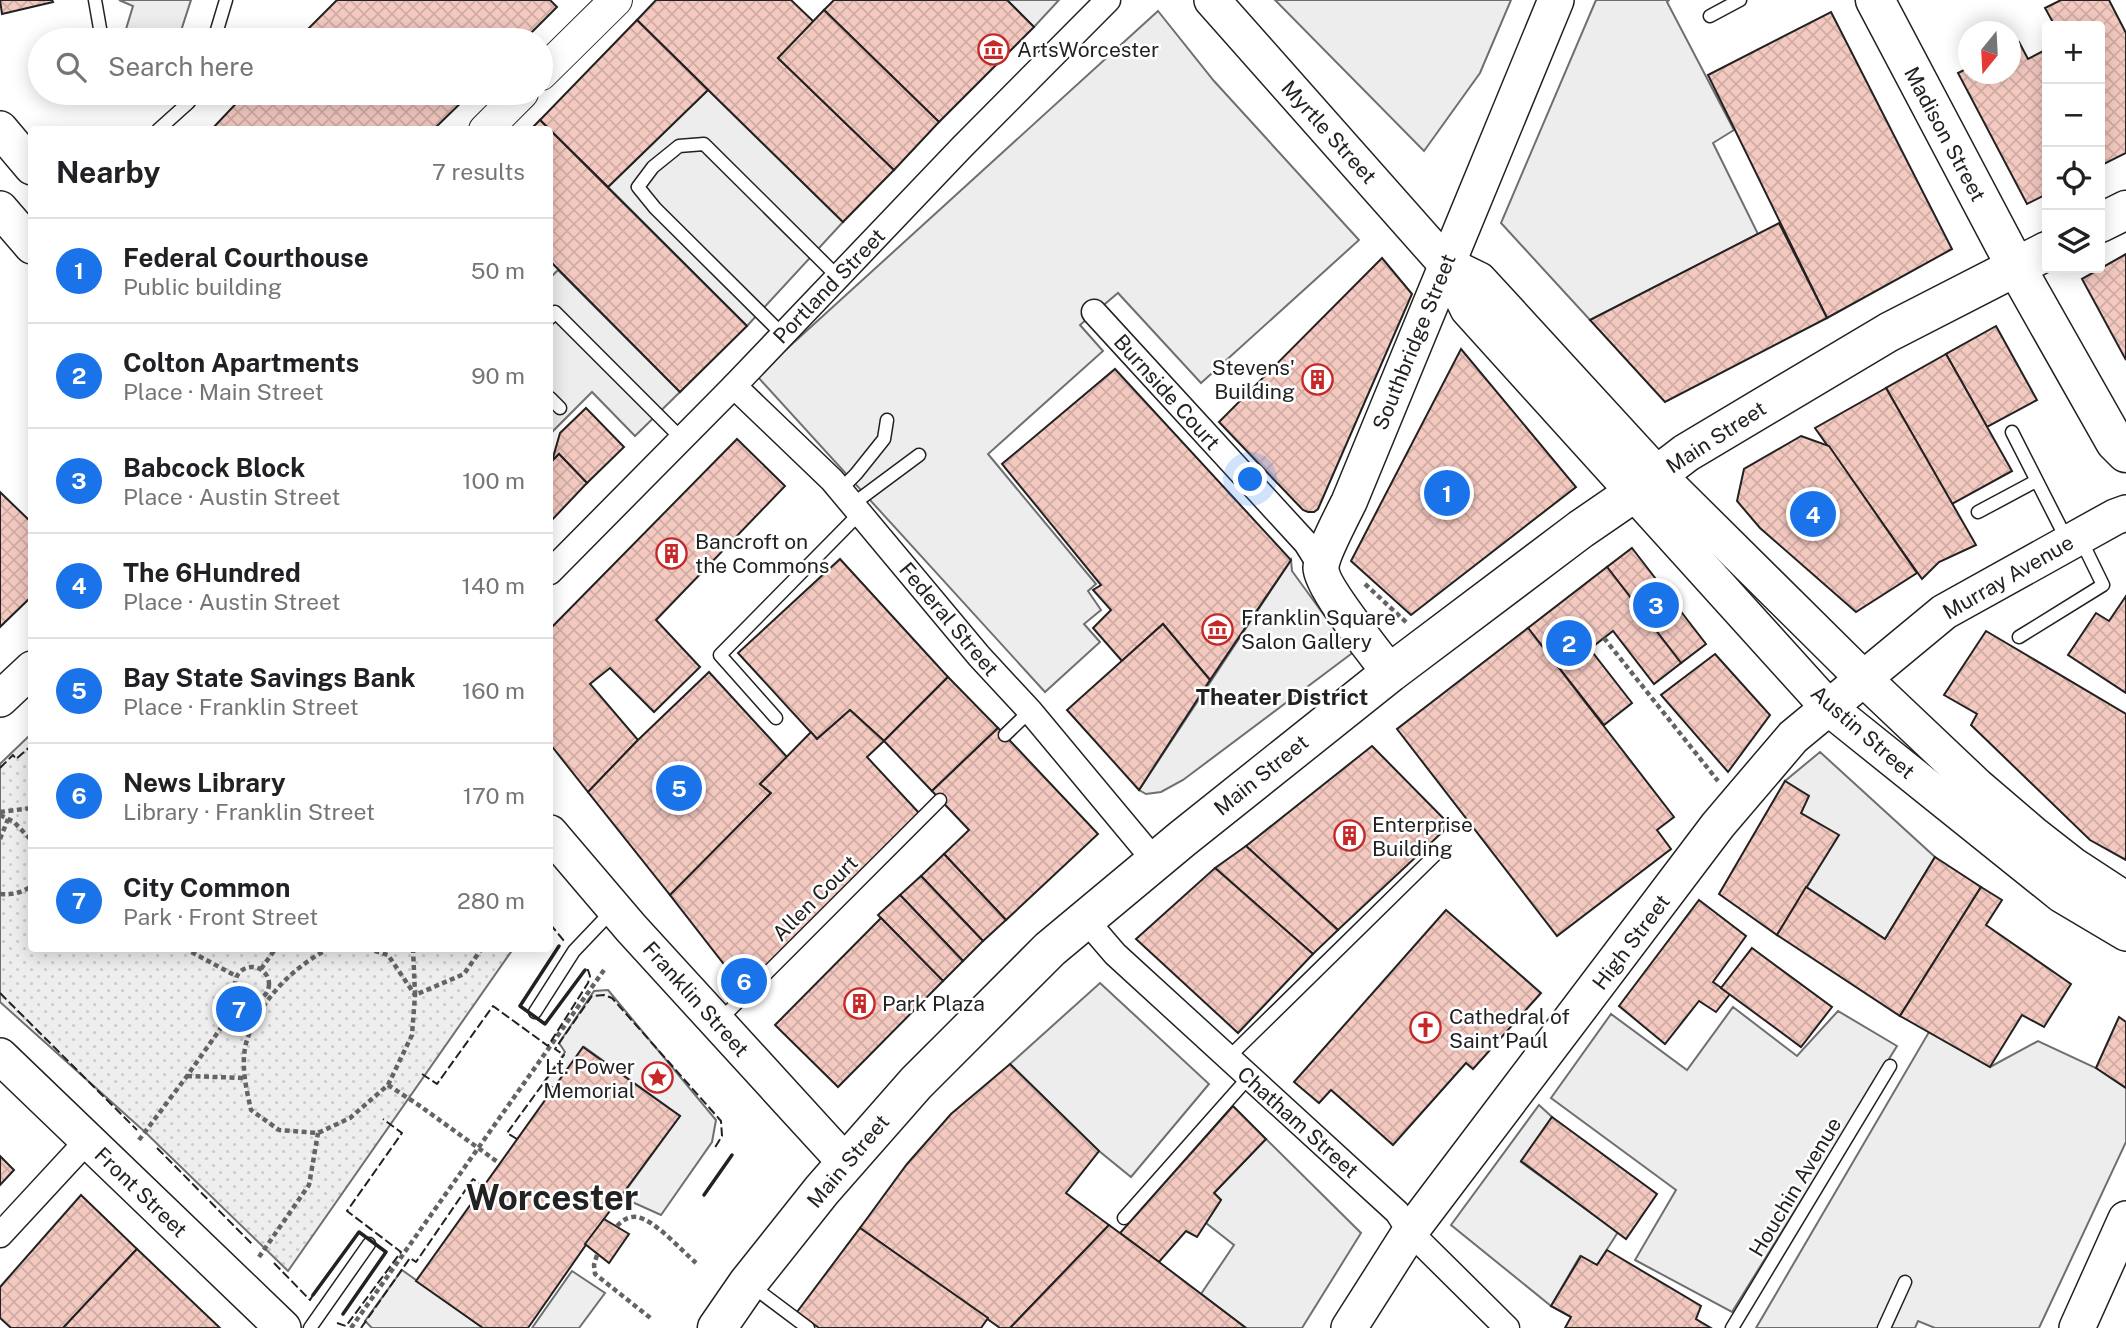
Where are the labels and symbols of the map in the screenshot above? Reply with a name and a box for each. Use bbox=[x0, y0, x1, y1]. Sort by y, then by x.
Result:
north arrow bbox=[1958, 21, 2021, 84]
museum icon: ArtsWorcester bbox=[977, 32, 1011, 66]
place label: ArtsWorcester bbox=[1017, 37, 1159, 62]
street label: Madison Street bbox=[1899, 62, 1991, 206]
street label: Myrtle Street bbox=[1276, 75, 1382, 189]
street label: Portland Street bbox=[768, 223, 890, 349]
street label: Southbridge Street bbox=[1367, 250, 1461, 434]
street label: Burnside Court bbox=[1109, 329, 1225, 455]
place label: Stevens' Building bbox=[1212, 355, 1295, 404]
building icon: Stevens' Building bbox=[1301, 362, 1335, 396]
street label: Main Street bbox=[1661, 395, 1771, 479]
your location bbox=[1233, 462, 1267, 496]
pin: 1 bbox=[1424, 467, 1470, 519]
pin: 4 bbox=[1790, 488, 1836, 540]
place label: Bancroft on the Commons bbox=[695, 529, 829, 578]
street label: Murray Avenue bbox=[1938, 530, 2078, 624]
building icon: Bancroft on the Commons bbox=[655, 536, 689, 570]
street label: Federal Street bbox=[894, 557, 1004, 681]
pin: 3 bbox=[1633, 579, 1679, 631]
place label: Franklin Square Salon Gallery bbox=[1241, 605, 1396, 654]
museum icon: Franklin Square Salon Gallery bbox=[1201, 612, 1235, 646]
pin: 2 bbox=[1546, 617, 1592, 669]
street label: Austin Street bbox=[1806, 680, 1920, 784]
district label: Theater District bbox=[1196, 683, 1368, 710]
street label: Main Street bbox=[1209, 729, 1313, 821]
pin: 5 bbox=[656, 762, 702, 814]
place label: Enterprise Building bbox=[1372, 812, 1473, 861]
building icon: Enterprise Building bbox=[1332, 819, 1366, 853]
street label: Allen Court bbox=[767, 850, 863, 946]
street label: High Street bbox=[1587, 889, 1675, 995]
street label: Franklin Street bbox=[638, 936, 754, 1062]
pin: 6 bbox=[721, 955, 767, 1007]
pin: 7 bbox=[216, 983, 262, 1035]
building icon: Park Plaza bbox=[842, 986, 876, 1020]
place label: Park Plaza bbox=[882, 991, 985, 1016]
place label: Cathedral of Saint Paul bbox=[1449, 1004, 1570, 1053]
church icon: Cathedral of Saint Paul bbox=[1409, 1011, 1443, 1045]
place label: Lt. Power Memorial bbox=[543, 1054, 635, 1103]
place icon: Lt. Power Memorial bbox=[641, 1061, 675, 1095]
street label: Chatham Street bbox=[1232, 1061, 1364, 1183]
street label: Main Street bbox=[802, 1109, 894, 1213]
street label: Houchin Avenue bbox=[1744, 1113, 1846, 1261]
street label: Front Street bbox=[90, 1142, 192, 1242]
district label: Worcester bbox=[466, 1177, 638, 1218]

